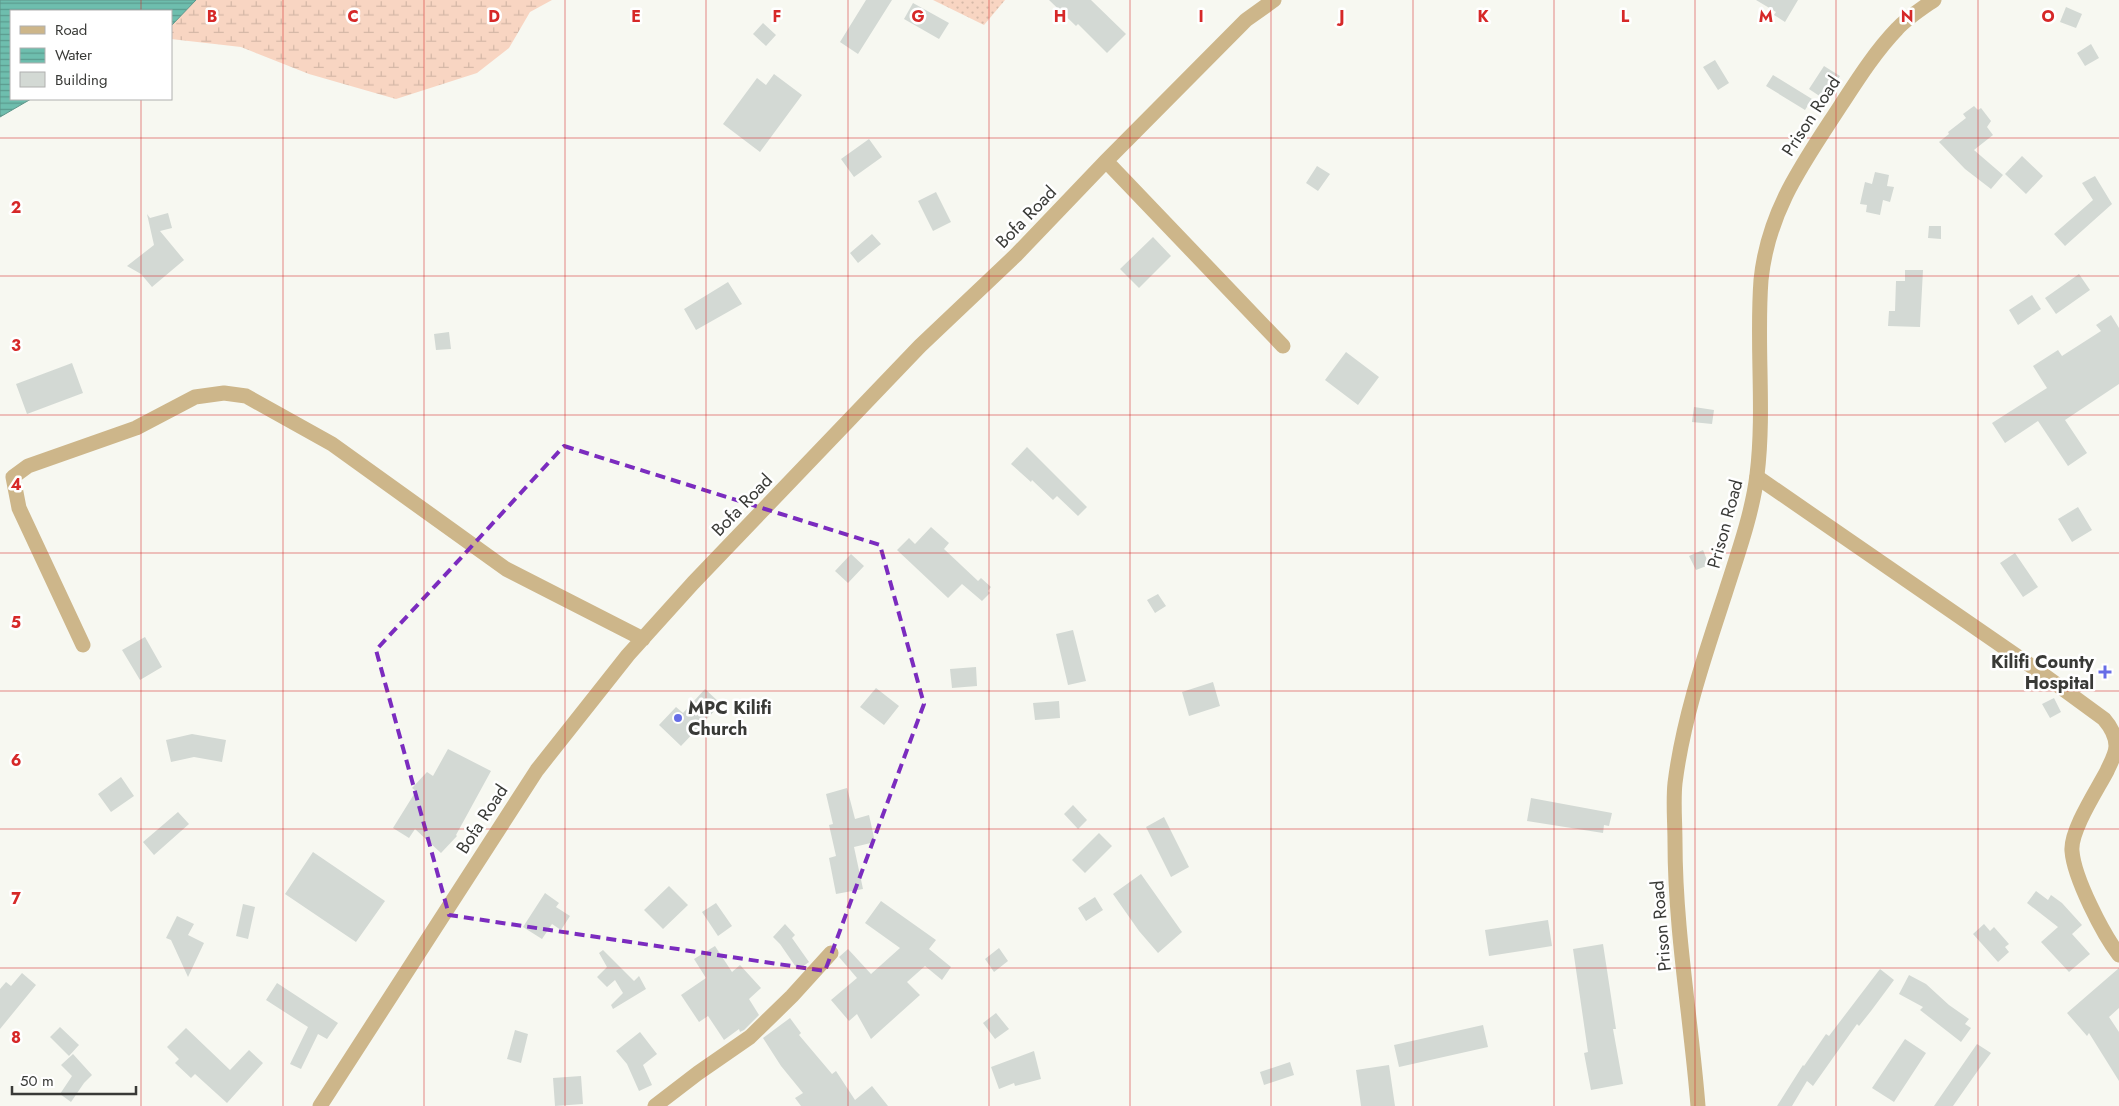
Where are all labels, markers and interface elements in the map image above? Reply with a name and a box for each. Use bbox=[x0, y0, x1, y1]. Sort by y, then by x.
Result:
text: B bbox=[207, 5, 217, 28]
text: C bbox=[347, 5, 359, 28]
text: D bbox=[488, 5, 500, 28]
text: E bbox=[631, 5, 641, 28]
text: F bbox=[773, 5, 781, 28]
text: G bbox=[911, 5, 925, 28]
text: H bbox=[1054, 5, 1066, 28]
text: I bbox=[1198, 5, 1204, 28]
text: J bbox=[1336, 5, 1345, 28]
text: K bbox=[1477, 5, 1489, 28]
text: L bbox=[1621, 5, 1630, 28]
text: M bbox=[1759, 5, 1773, 28]
text: N bbox=[1901, 5, 1913, 28]
text: O bbox=[2041, 5, 2055, 28]
legend bbox=[10, 10, 172, 100]
text: Road bbox=[55, 19, 87, 41]
text: Water bbox=[55, 44, 93, 66]
text: Building bbox=[55, 69, 107, 91]
street label: Prison Road bbox=[1775, 71, 1847, 161]
street label: Bofa Road bbox=[990, 180, 1062, 254]
text: 2 bbox=[11, 196, 21, 219]
text: 3 bbox=[11, 334, 21, 357]
street label: Bofa Road bbox=[706, 468, 778, 542]
text: 4 bbox=[10, 473, 22, 496]
street label: Prison Road bbox=[1701, 477, 1749, 571]
text: 5 bbox=[11, 611, 21, 634]
place label: Kilifi County Hospital bbox=[1991, 649, 2095, 696]
marker: Kilifi County Hospital bbox=[2098, 665, 2112, 679]
place label: MPC Kilifi Church bbox=[688, 695, 772, 742]
marker: MPC Kilifi Church bbox=[672, 712, 684, 724]
text: 6 bbox=[11, 749, 21, 772]
street label: Bofa Road bbox=[450, 779, 514, 859]
street label: Prison Road bbox=[1644, 879, 1678, 973]
text: 7 bbox=[11, 887, 21, 910]
text: 8 bbox=[11, 1026, 21, 1049]
scale bar bbox=[12, 1064, 136, 1096]
text: 50 m bbox=[20, 1070, 54, 1092]

